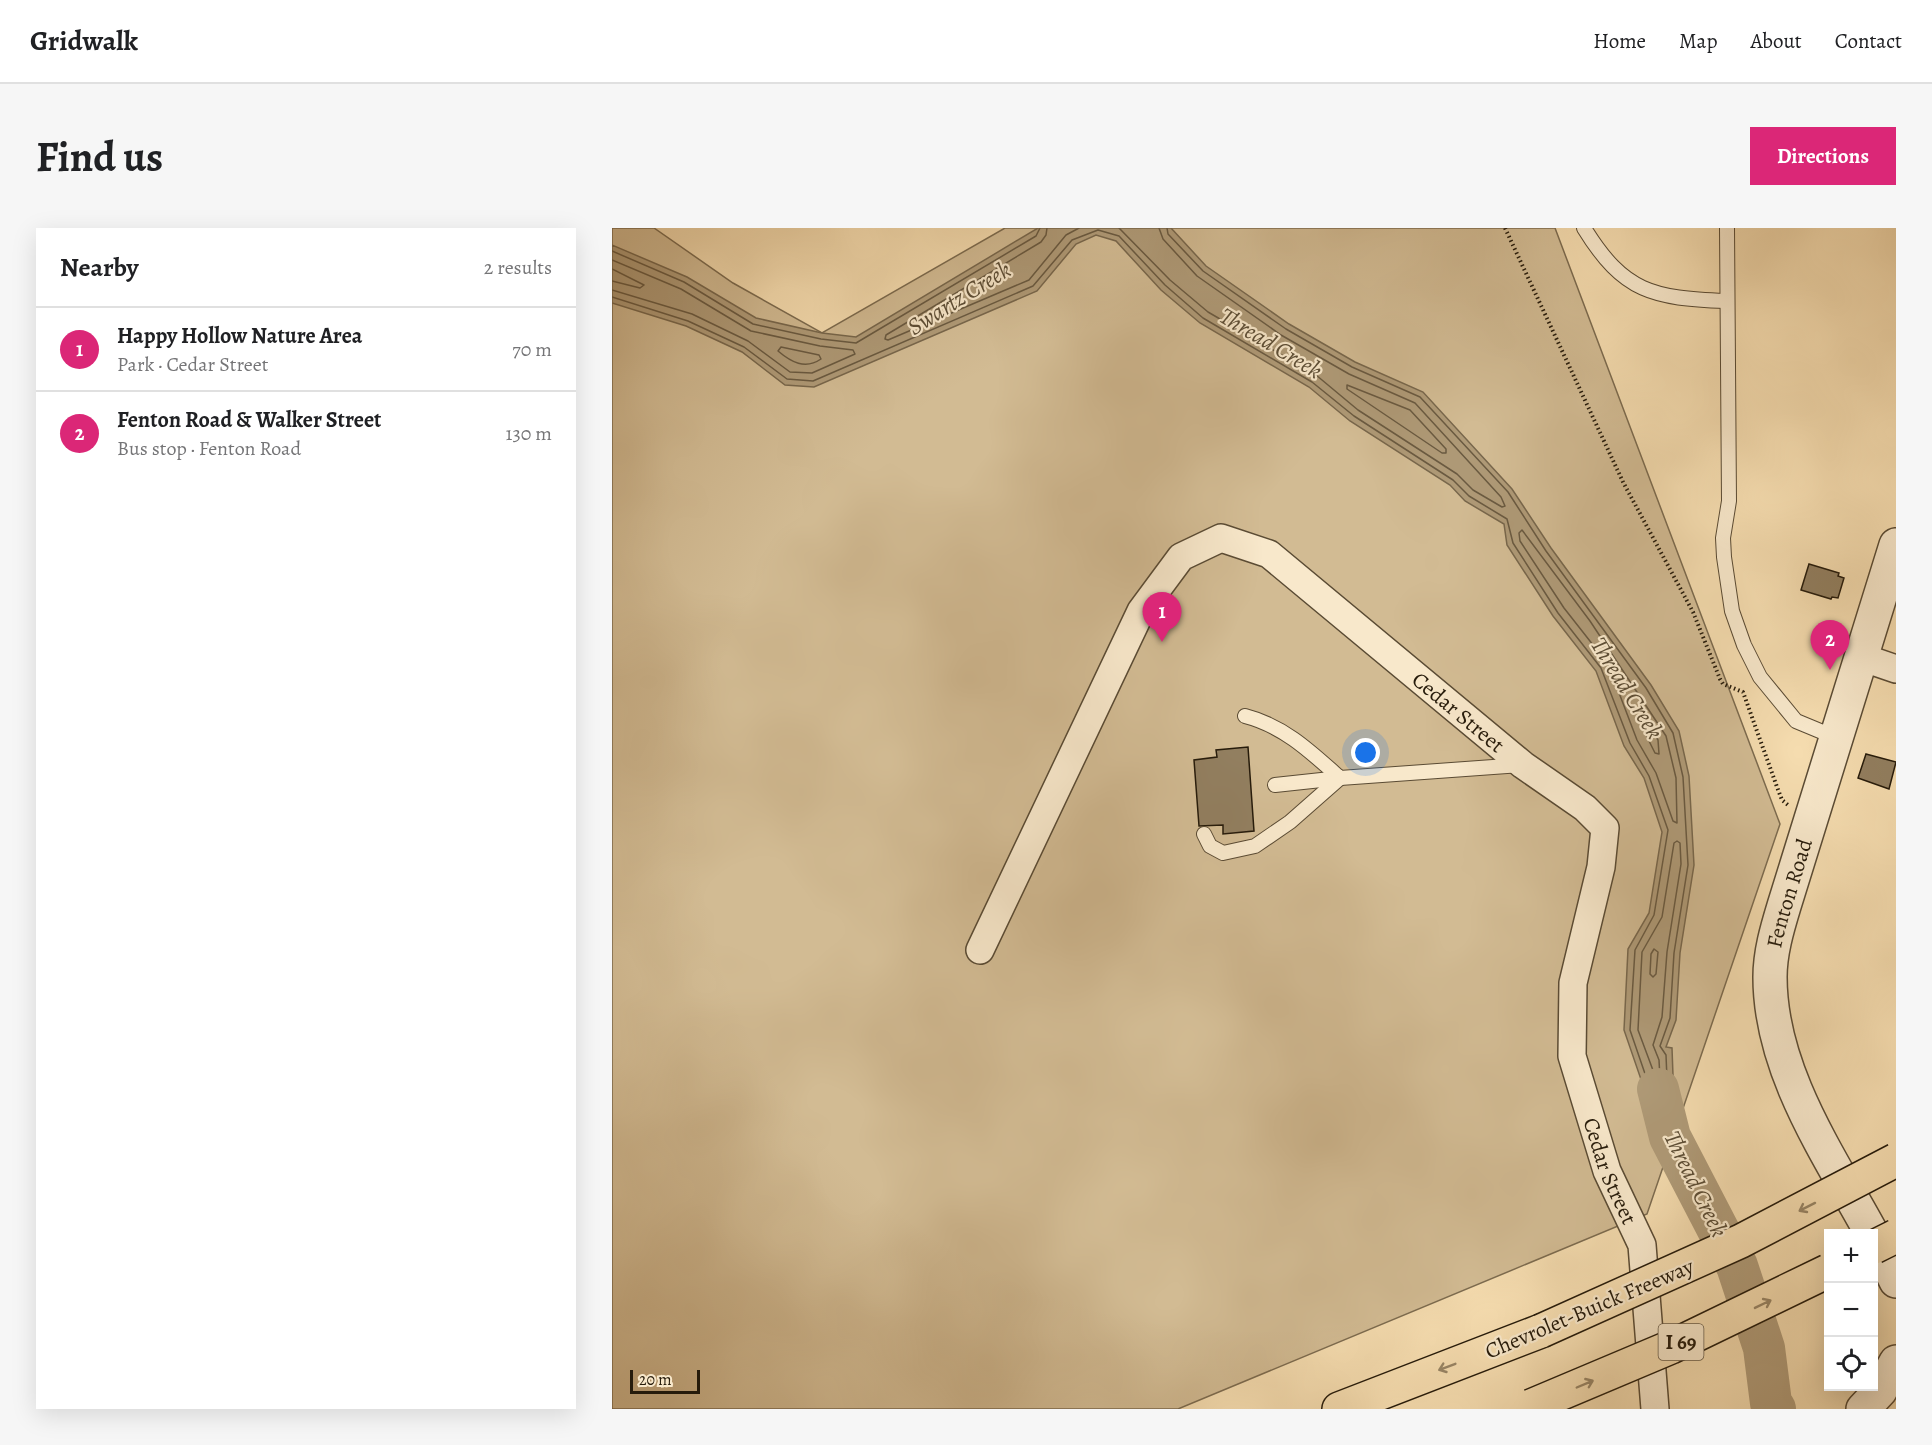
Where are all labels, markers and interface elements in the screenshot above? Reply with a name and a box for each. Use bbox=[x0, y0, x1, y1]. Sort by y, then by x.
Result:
text: Gridwalk bbox=[30, 22, 138, 60]
text: Home bbox=[1593, 27, 1646, 55]
text: Map bbox=[1679, 27, 1717, 55]
text: About bbox=[1750, 27, 1802, 55]
text: Contact bbox=[1835, 27, 1902, 55]
button: Directions bbox=[1750, 127, 1896, 185]
text: Find us bbox=[36, 128, 163, 185]
text: Nearby bbox=[60, 250, 139, 285]
water label: Swartz Creek bbox=[901, 253, 1017, 342]
text: 2 results bbox=[484, 254, 552, 281]
water label: Thread Creek bbox=[1214, 300, 1329, 386]
text: Happy Hollow Nature Area bbox=[117, 321, 362, 351]
text: 1 bbox=[76, 336, 83, 363]
text: 70 m bbox=[512, 336, 552, 363]
text: Park · Cedar Street bbox=[117, 351, 268, 378]
text: Fenton Road & Walker Street bbox=[117, 405, 381, 435]
text: 2 bbox=[75, 420, 84, 447]
text: 130 m bbox=[506, 420, 552, 447]
text: Bus stop · Fenton Road bbox=[117, 435, 301, 462]
pin: 1 bbox=[1142, 592, 1182, 642]
pin: 2 bbox=[1810, 620, 1850, 670]
water label: Thread Creek bbox=[1583, 631, 1671, 745]
street label: Cedar Street bbox=[1405, 665, 1511, 760]
your location bbox=[1351, 738, 1380, 767]
street label: Fenton Road bbox=[1759, 835, 1820, 951]
street label: Cedar Street bbox=[1576, 1114, 1644, 1229]
water label: Thread Creek bbox=[1657, 1126, 1736, 1243]
one-way arrow bbox=[1799, 1202, 1817, 1214]
map controls bbox=[1824, 1229, 1878, 1391]
button: + bbox=[1824, 1229, 1878, 1283]
street label: Chevrolet-Buick Freeway bbox=[1480, 1251, 1698, 1366]
button: − bbox=[1824, 1283, 1878, 1337]
one-way arrow bbox=[1753, 1298, 1771, 1309]
road number: I 69 bbox=[1658, 1324, 1704, 1360]
button: locate bbox=[1824, 1337, 1878, 1391]
one-way arrow bbox=[1439, 1362, 1457, 1373]
scale bar bbox=[630, 1367, 700, 1394]
text: 20 m bbox=[639, 1369, 672, 1391]
one-way arrow bbox=[1575, 1378, 1594, 1389]

